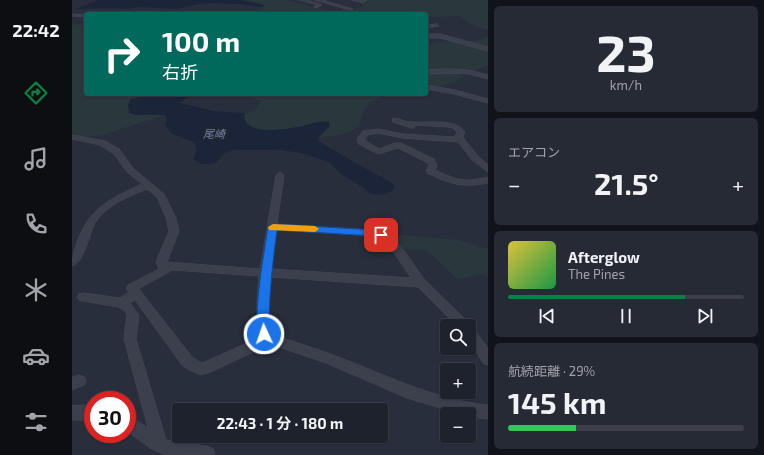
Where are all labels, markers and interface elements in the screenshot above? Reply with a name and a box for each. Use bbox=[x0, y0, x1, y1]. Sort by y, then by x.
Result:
text: 22:42 bbox=[12, 19, 60, 41]
text: 23 bbox=[596, 20, 656, 82]
text: 100 m bbox=[162, 24, 240, 58]
icon: right bbox=[96, 28, 148, 80]
text: 右折 bbox=[162, 61, 198, 83]
text: km/h bbox=[610, 77, 642, 93]
icon: directions bbox=[22, 79, 50, 107]
water label: 尾崎 bbox=[203, 127, 227, 140]
text: エアコン bbox=[508, 144, 560, 160]
icon: music bbox=[22, 145, 50, 173]
text: 21.5° bbox=[594, 165, 659, 201]
text: − bbox=[508, 171, 521, 197]
text: + bbox=[732, 171, 744, 197]
icon: phone bbox=[22, 210, 50, 238]
pin bbox=[364, 218, 398, 252]
icon: arrive bbox=[370, 224, 392, 246]
text: Afterglow bbox=[568, 248, 640, 266]
text: The Pines bbox=[568, 266, 625, 282]
icon: climate bbox=[22, 276, 50, 304]
icon: previous bbox=[536, 305, 558, 327]
icon: pause bbox=[615, 305, 637, 327]
icon: next bbox=[694, 305, 716, 327]
position arrow bbox=[243, 313, 285, 355]
map controls bbox=[440, 319, 476, 443]
button: search bbox=[440, 319, 476, 355]
icon: car bbox=[22, 342, 50, 370]
button: + bbox=[440, 363, 476, 399]
text: 航続距離 · 29% bbox=[508, 363, 595, 379]
text: 145 km bbox=[508, 384, 606, 420]
speed limit sign: 30 bbox=[84, 391, 136, 443]
button: − bbox=[440, 407, 476, 443]
icon: filters bbox=[22, 408, 50, 436]
text: 22:43 · 1 分 · 180 m bbox=[217, 414, 343, 432]

